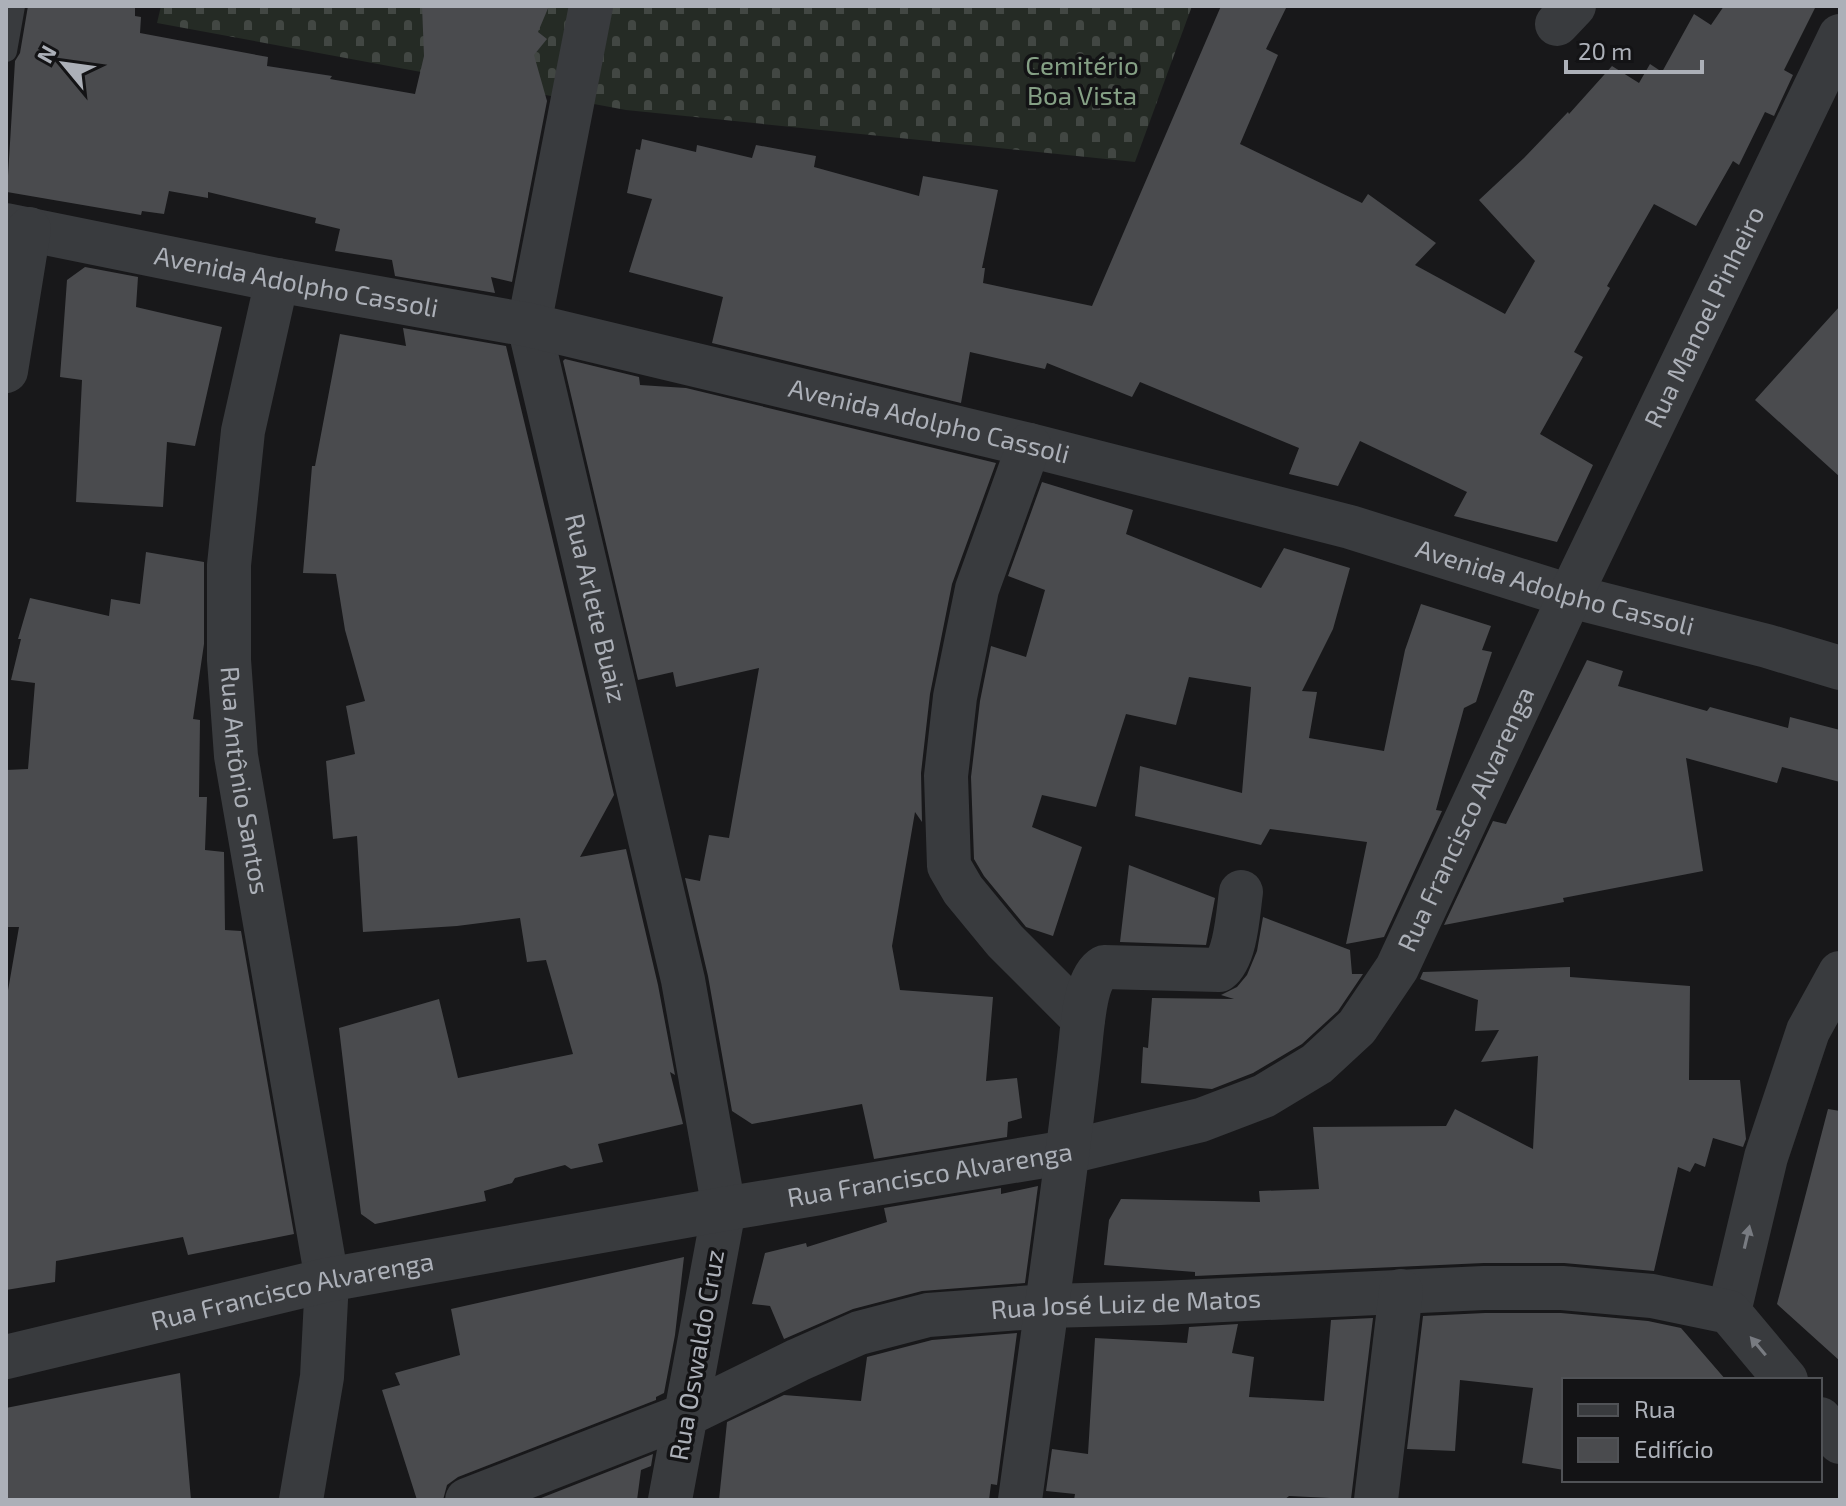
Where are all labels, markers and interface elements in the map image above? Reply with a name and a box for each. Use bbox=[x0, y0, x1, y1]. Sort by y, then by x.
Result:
north arrow bbox=[24, 24, 104, 104]
scale bar bbox=[1566, 24, 1702, 74]
text: 20 m bbox=[1578, 36, 1632, 65]
text: N bbox=[30, 41, 61, 67]
park label: Cemitério Boa Vista bbox=[1025, 49, 1139, 110]
street label: Rua Manoel Pinheiro bbox=[1637, 201, 1770, 432]
street label: Avenida Adolpho Cassoli bbox=[152, 239, 441, 323]
street label: Avenida Adolpho Cassoli bbox=[786, 371, 1073, 469]
street label: Rua Arlete Buaiz bbox=[560, 510, 634, 706]
street label: Avenida Adolpho Cassoli bbox=[1413, 532, 1698, 641]
street label: Rua Antônio Santos bbox=[215, 665, 277, 897]
street label: Rua Francisco Alvarenga bbox=[1390, 681, 1540, 956]
street label: Rua Francisco Alvarenga bbox=[785, 1135, 1074, 1212]
one-way arrow bbox=[1741, 1224, 1754, 1249]
street label: Rua Francisco Alvarenga bbox=[148, 1244, 436, 1336]
street label: Rua Oswaldo Cruz bbox=[662, 1247, 729, 1463]
street label: Rua José Luiz de Matos bbox=[990, 1281, 1262, 1324]
one-way arrow bbox=[1750, 1337, 1767, 1357]
legend bbox=[1562, 1378, 1822, 1482]
text: Rua bbox=[1634, 1394, 1676, 1423]
text: Edifício bbox=[1634, 1434, 1714, 1463]

